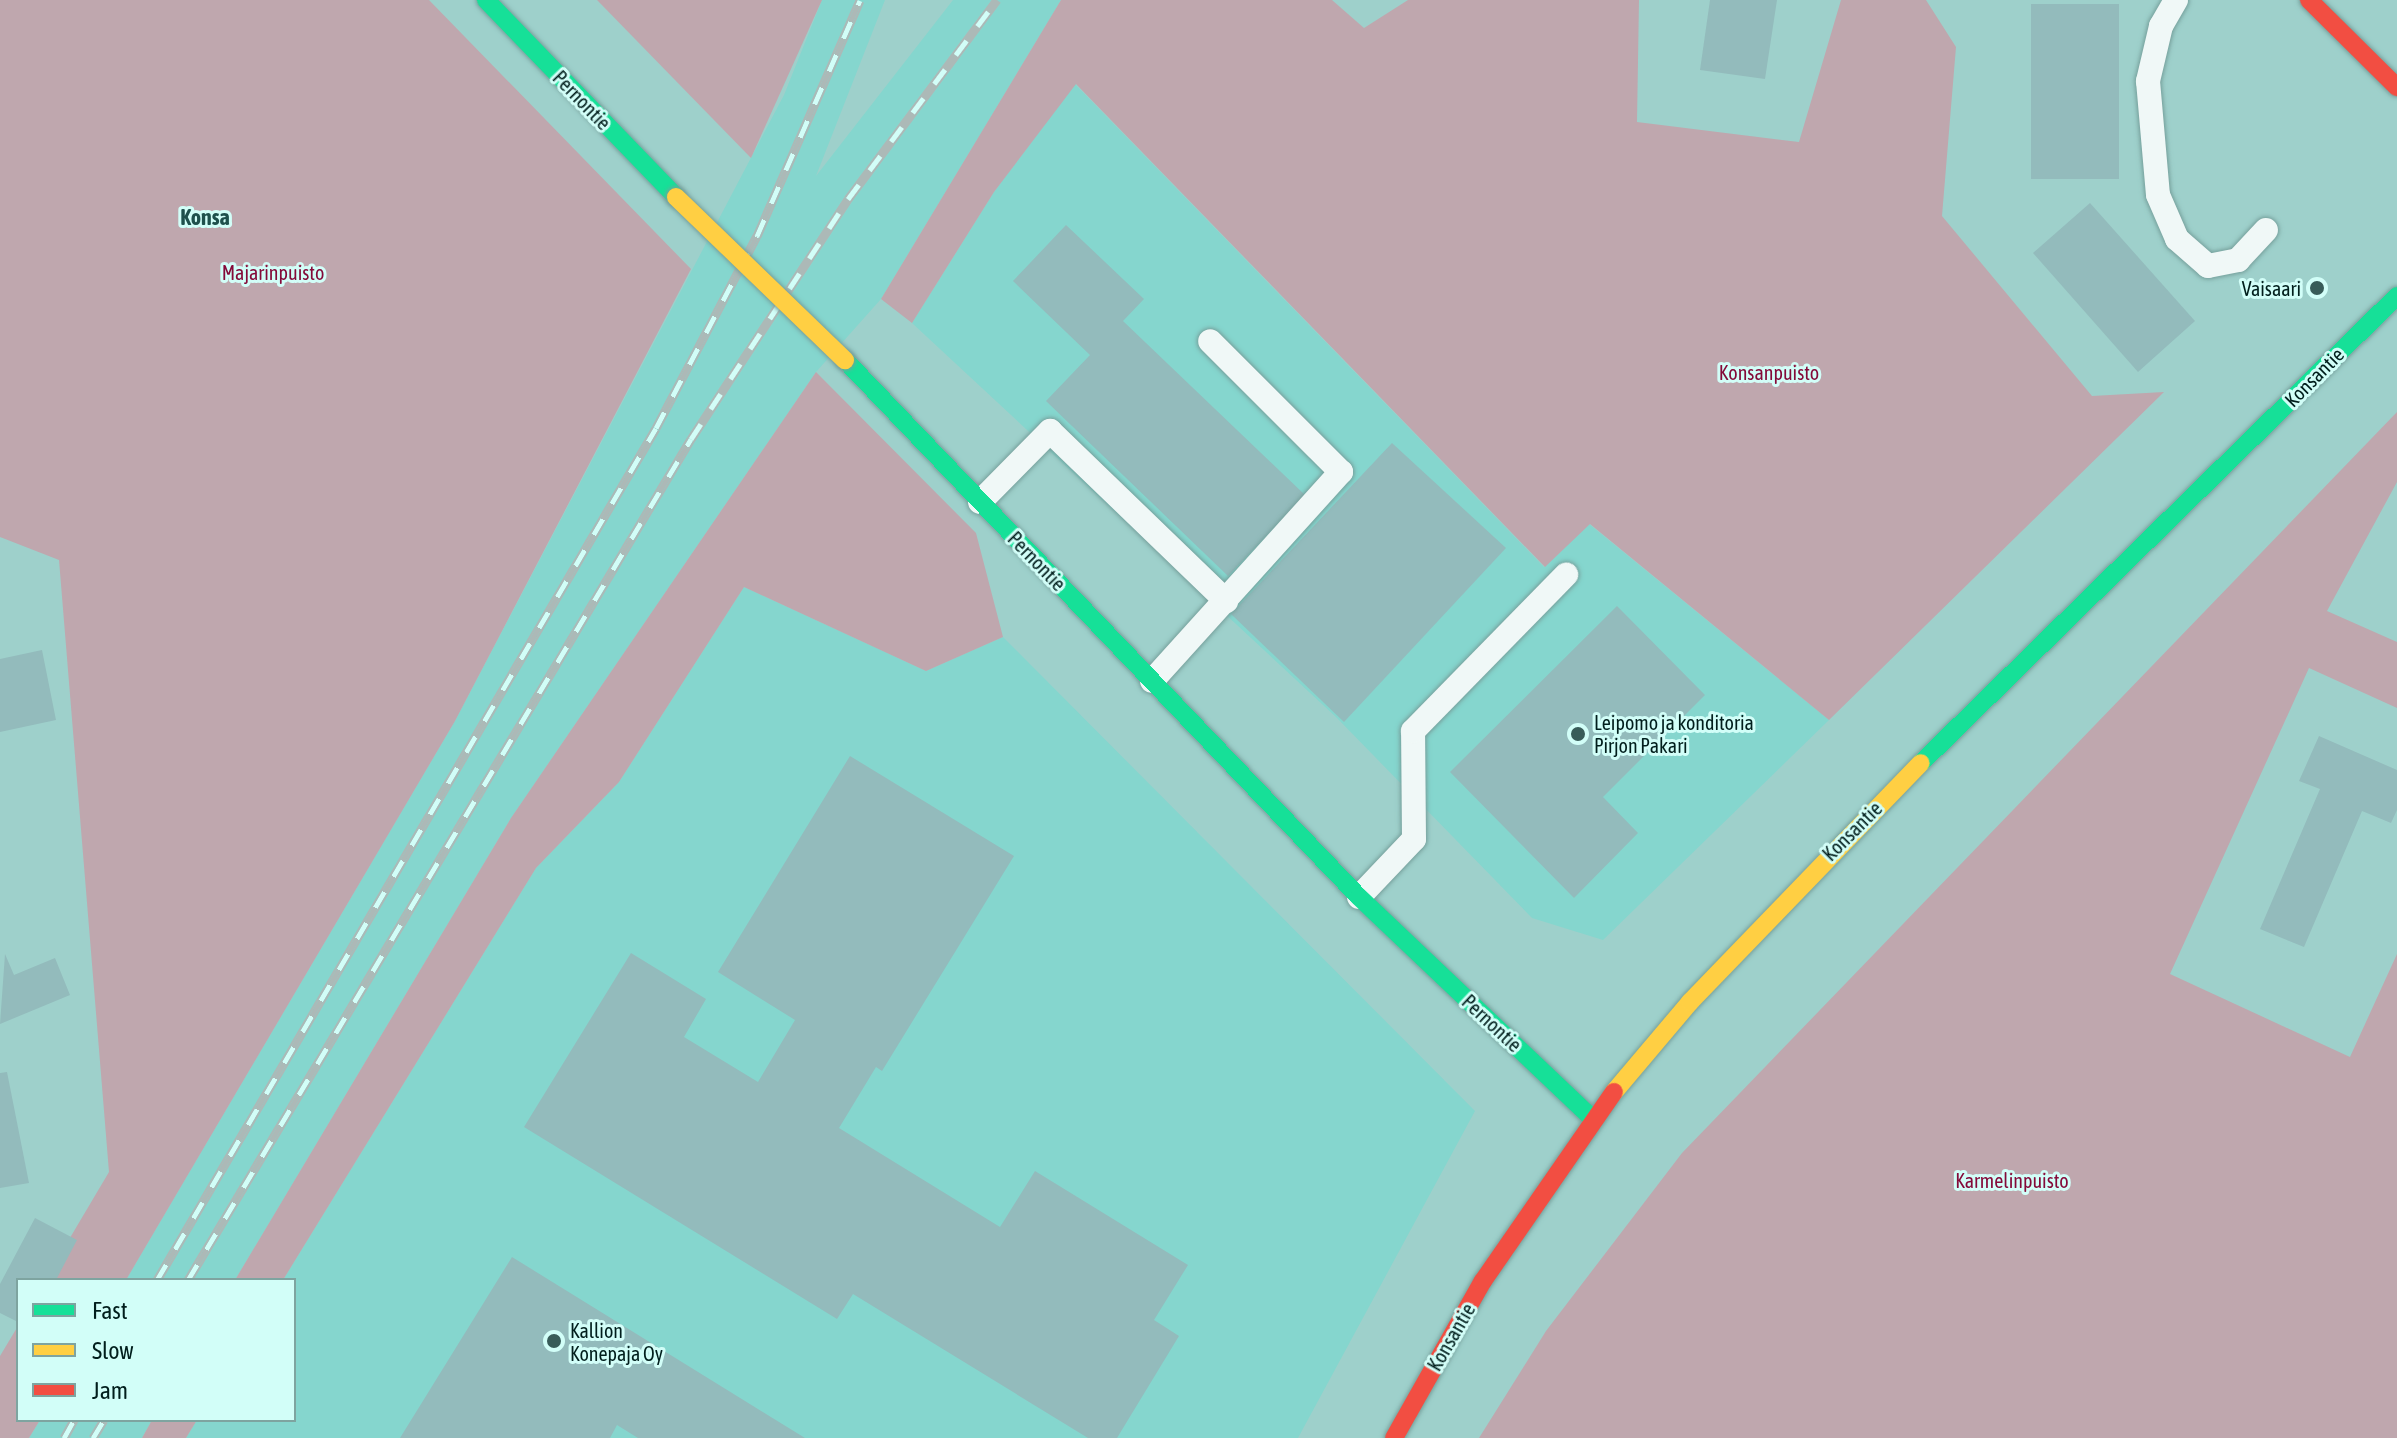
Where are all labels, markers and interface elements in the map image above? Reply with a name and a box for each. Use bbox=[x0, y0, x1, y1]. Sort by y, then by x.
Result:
street label: Pernontie bbox=[548, 65, 616, 135]
district label: Konsa bbox=[180, 205, 230, 231]
park label: Majarinpuisto bbox=[222, 260, 324, 284]
place label: Vaisaari bbox=[2242, 276, 2301, 300]
marker: Vaisaari bbox=[2308, 279, 2326, 297]
street label: Konsantie bbox=[2279, 342, 2349, 412]
park label: Konsanpuisto bbox=[1719, 360, 1819, 384]
street label: Pernontie bbox=[1003, 526, 1071, 596]
place label: Leipomo ja konditoria Pirjon Pakari bbox=[1594, 710, 1754, 757]
marker: Leipomo ja konditoria Pirjon Pakari bbox=[1569, 725, 1587, 743]
street label: Konsantie bbox=[1817, 796, 1887, 866]
street label: Pernontie bbox=[1457, 989, 1527, 1057]
park label: Karmelinpuisto bbox=[1955, 1168, 2069, 1192]
legend bbox=[16, 1278, 296, 1422]
text: Fast bbox=[92, 1297, 128, 1324]
street label: Konsantie bbox=[1422, 1299, 1480, 1375]
place label: Kallion Konepaja Oy bbox=[570, 1318, 663, 1365]
marker: Kallion Konepaja Oy bbox=[545, 1332, 563, 1350]
text: Slow bbox=[92, 1337, 134, 1364]
text: Jam bbox=[92, 1377, 128, 1404]

